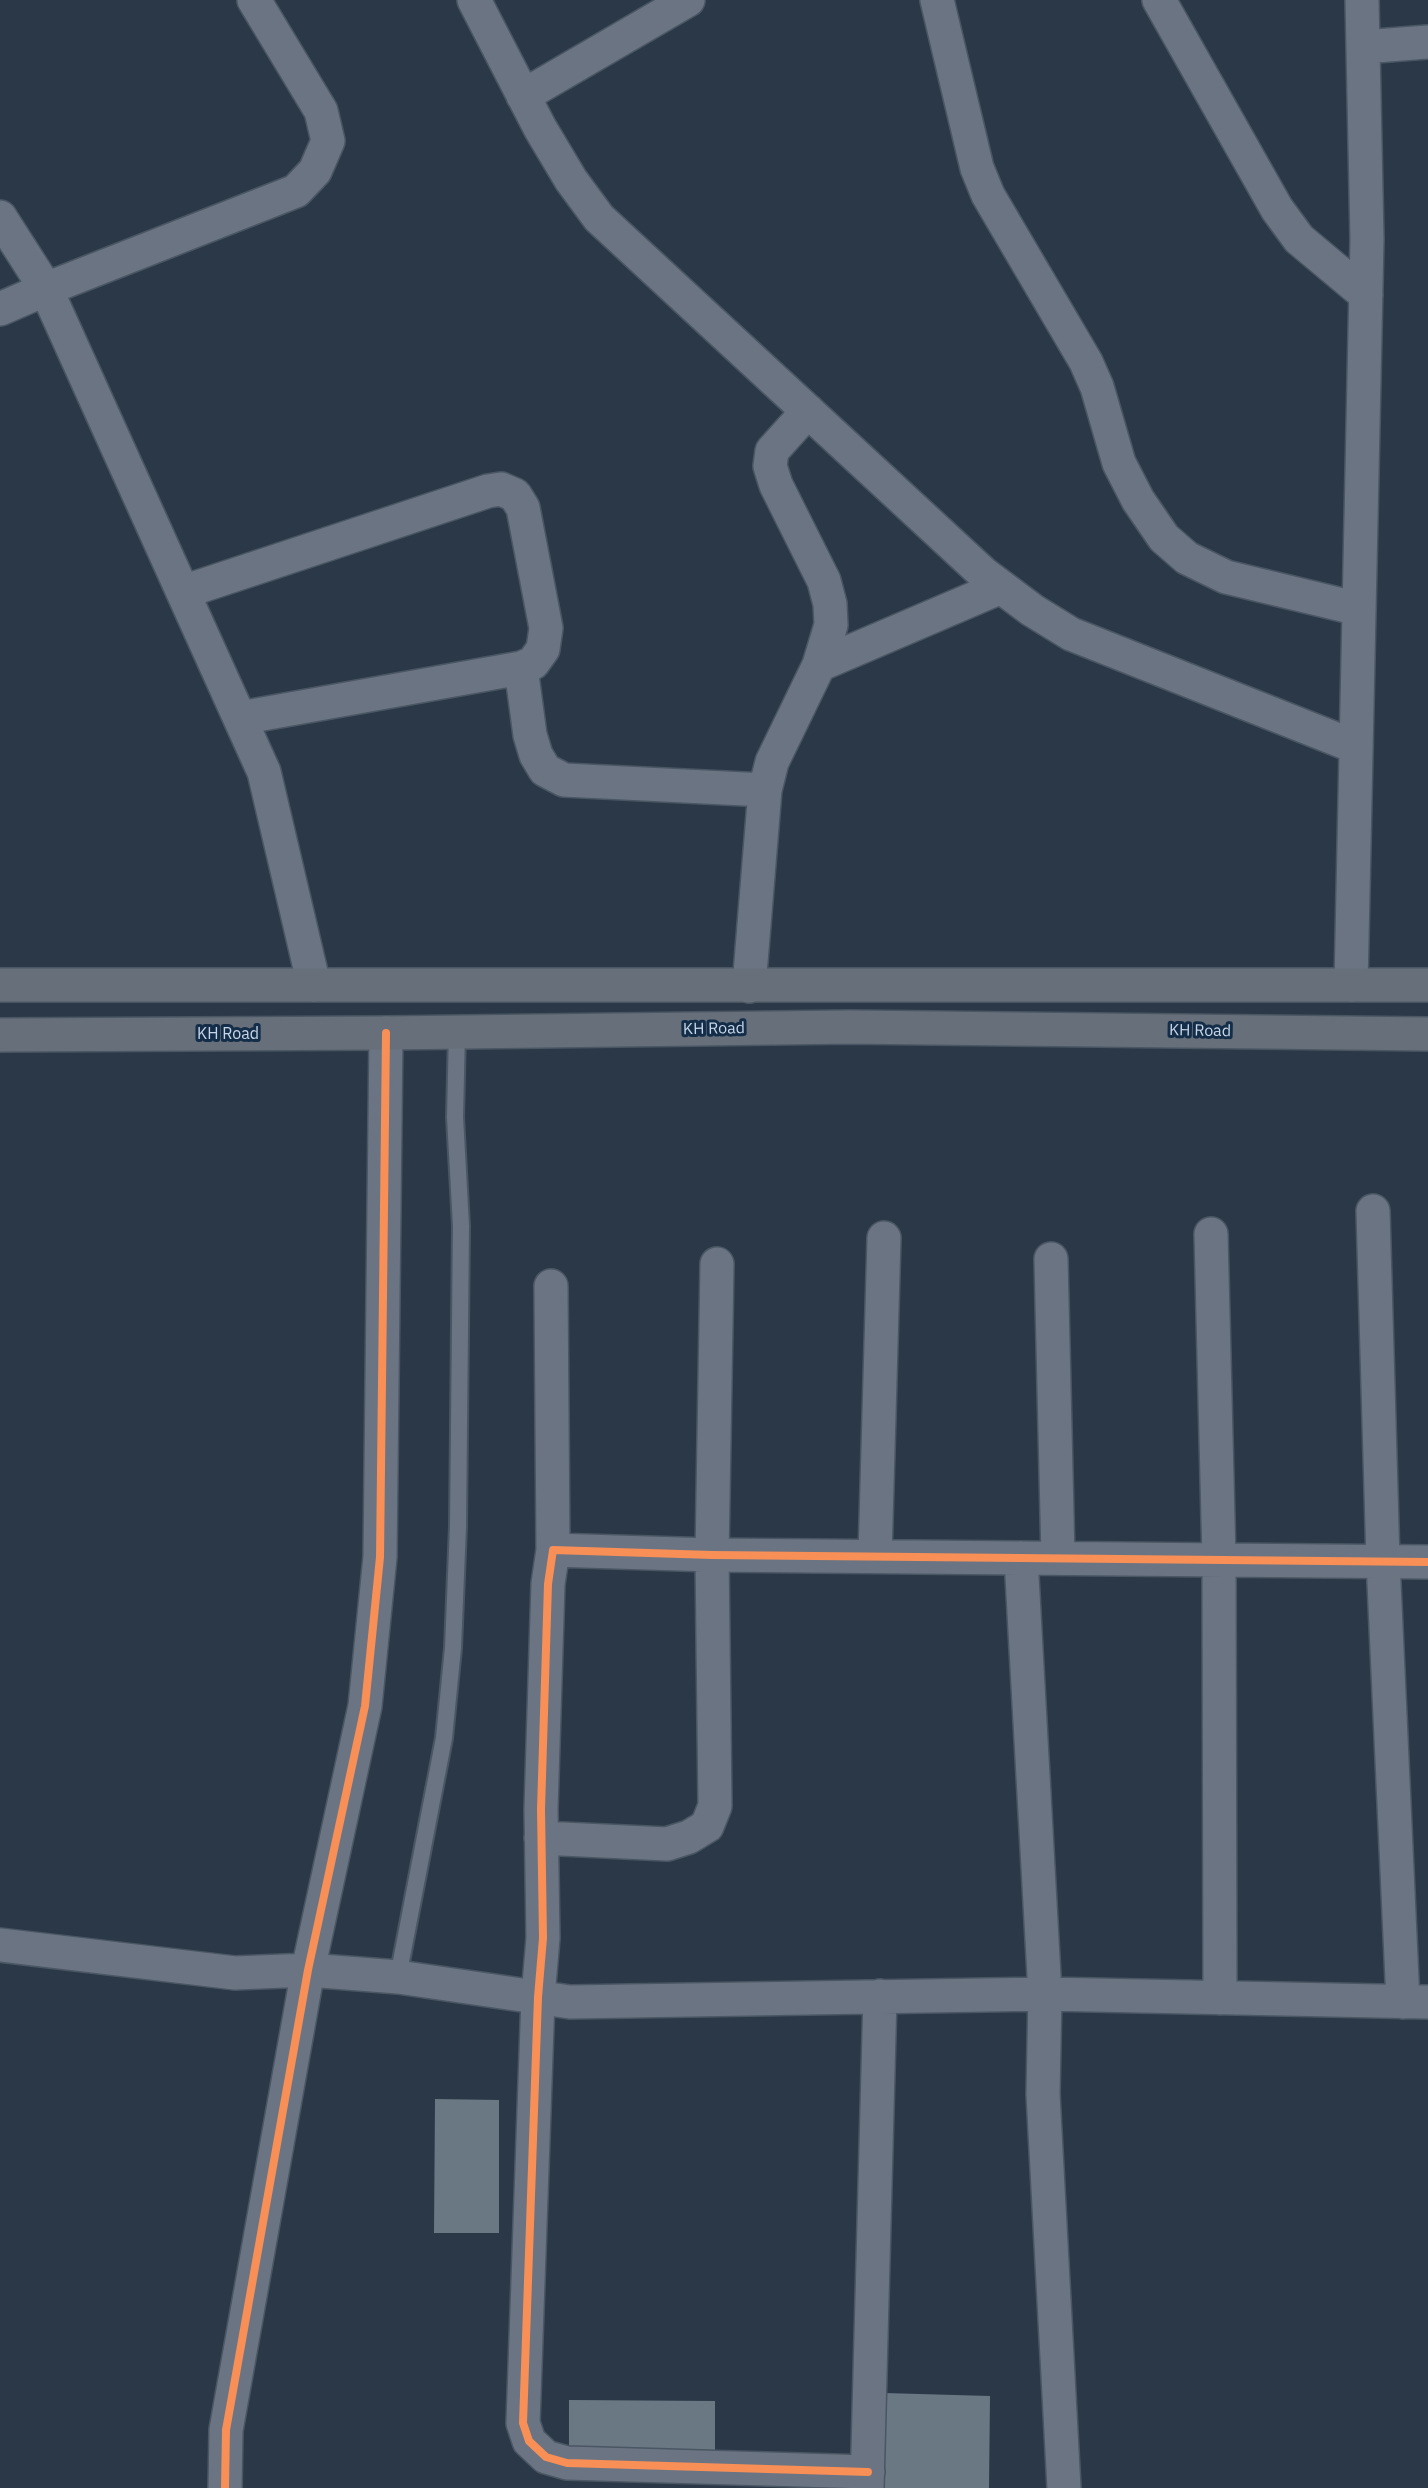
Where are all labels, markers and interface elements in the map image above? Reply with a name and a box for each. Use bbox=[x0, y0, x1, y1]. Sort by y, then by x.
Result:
street label: KH Road bbox=[683, 1019, 745, 1039]
street label: KH Road bbox=[1169, 1021, 1231, 1041]
street label: KH Road bbox=[197, 1024, 259, 1044]

